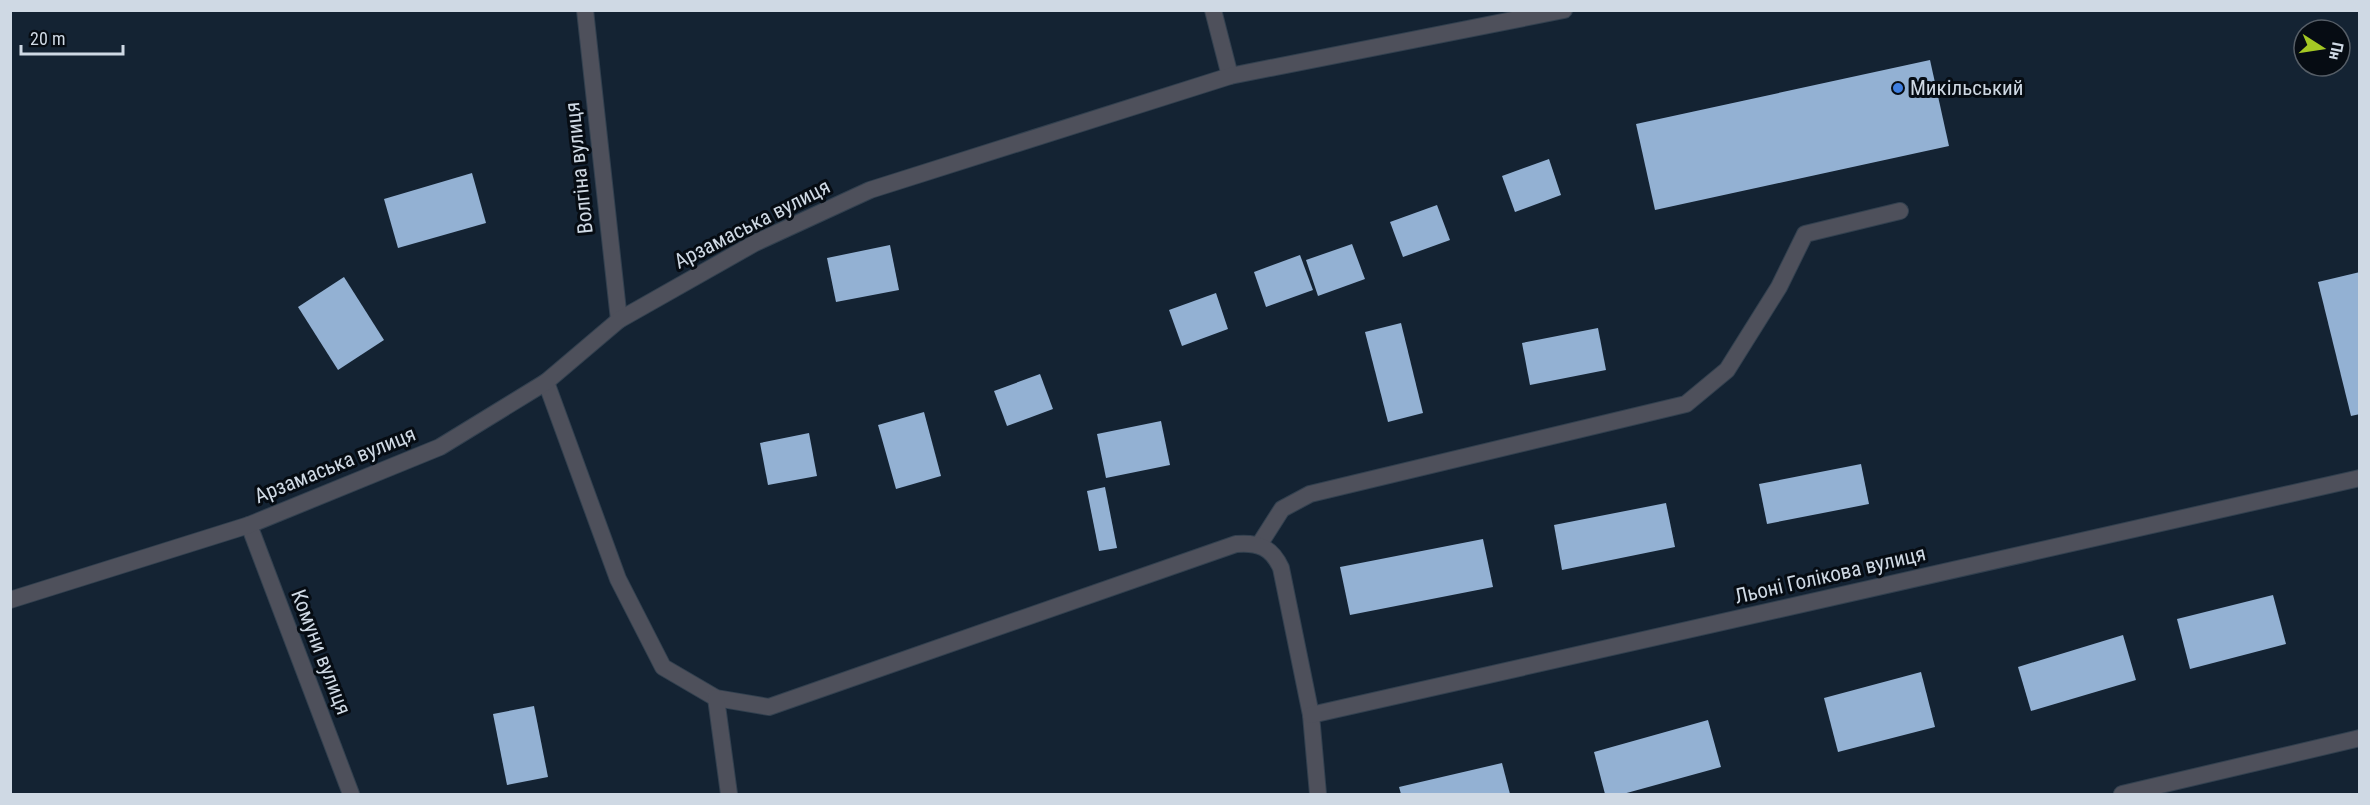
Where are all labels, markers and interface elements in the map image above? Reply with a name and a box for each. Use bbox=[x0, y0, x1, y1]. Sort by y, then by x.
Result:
scale bar bbox=[21, 18, 123, 56]
north arrow bbox=[2292, 18, 2352, 78]
text: 20 m bbox=[30, 28, 65, 49]
text: Пн bbox=[2325, 40, 2347, 62]
place label: Микільський bbox=[1910, 76, 2023, 100]
marker: Микільський bbox=[1891, 81, 1905, 95]
street label: Волгіна вулиця bbox=[560, 101, 598, 235]
street label: Арзамаська вулиця bbox=[670, 174, 834, 274]
street label: Арзамаська вулиця bbox=[251, 422, 419, 508]
street label: Льоні Голікова вулиця bbox=[1732, 541, 1928, 609]
street label: Комуни вулиця bbox=[286, 586, 356, 718]

